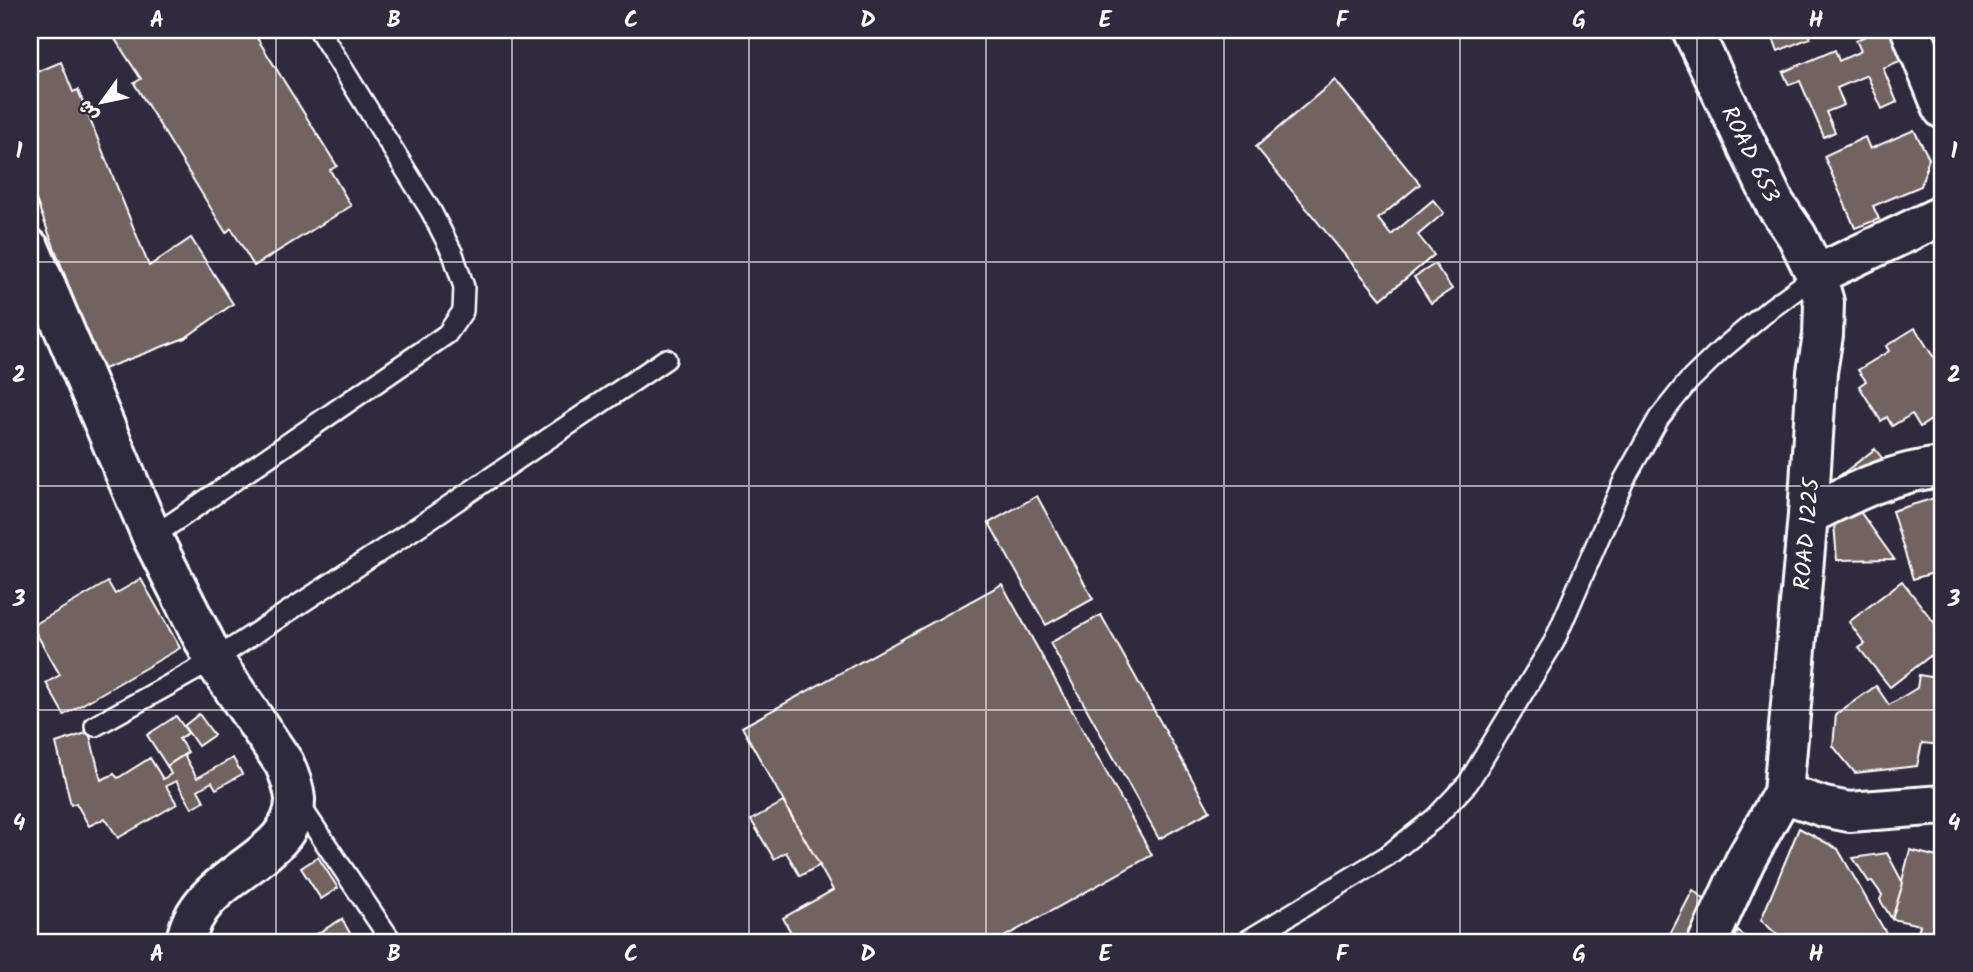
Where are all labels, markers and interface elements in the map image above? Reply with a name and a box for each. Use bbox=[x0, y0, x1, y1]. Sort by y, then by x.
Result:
text: A bbox=[150, 3, 164, 39]
text: B bbox=[387, 3, 401, 39]
text: C bbox=[624, 3, 638, 39]
text: D bbox=[860, 3, 876, 39]
text: E bbox=[1099, 3, 1113, 39]
text: F bbox=[1336, 3, 1350, 39]
text: G bbox=[1572, 3, 1586, 39]
text: H bbox=[1809, 3, 1824, 39]
north arrow bbox=[66, 66, 136, 136]
text: ش bbox=[71, 93, 108, 127]
street label: ROAD 653 bbox=[1710, 100, 1788, 209]
text: 1 bbox=[16, 134, 23, 170]
text: 1 bbox=[1951, 134, 1958, 170]
text: 2 bbox=[12, 358, 26, 394]
text: 2 bbox=[1947, 358, 1961, 394]
street label: ROAD 1225 bbox=[1785, 475, 1831, 591]
text: 3 bbox=[12, 582, 26, 618]
text: 3 bbox=[1947, 582, 1961, 618]
text: 4 bbox=[13, 806, 26, 842]
text: 4 bbox=[1948, 806, 1961, 842]
text: A bbox=[150, 937, 164, 972]
text: B bbox=[387, 937, 401, 972]
text: C bbox=[624, 937, 638, 972]
text: D bbox=[860, 937, 876, 972]
text: E bbox=[1099, 937, 1113, 972]
text: F bbox=[1336, 937, 1350, 972]
text: G bbox=[1572, 937, 1586, 972]
text: H bbox=[1809, 937, 1824, 972]

